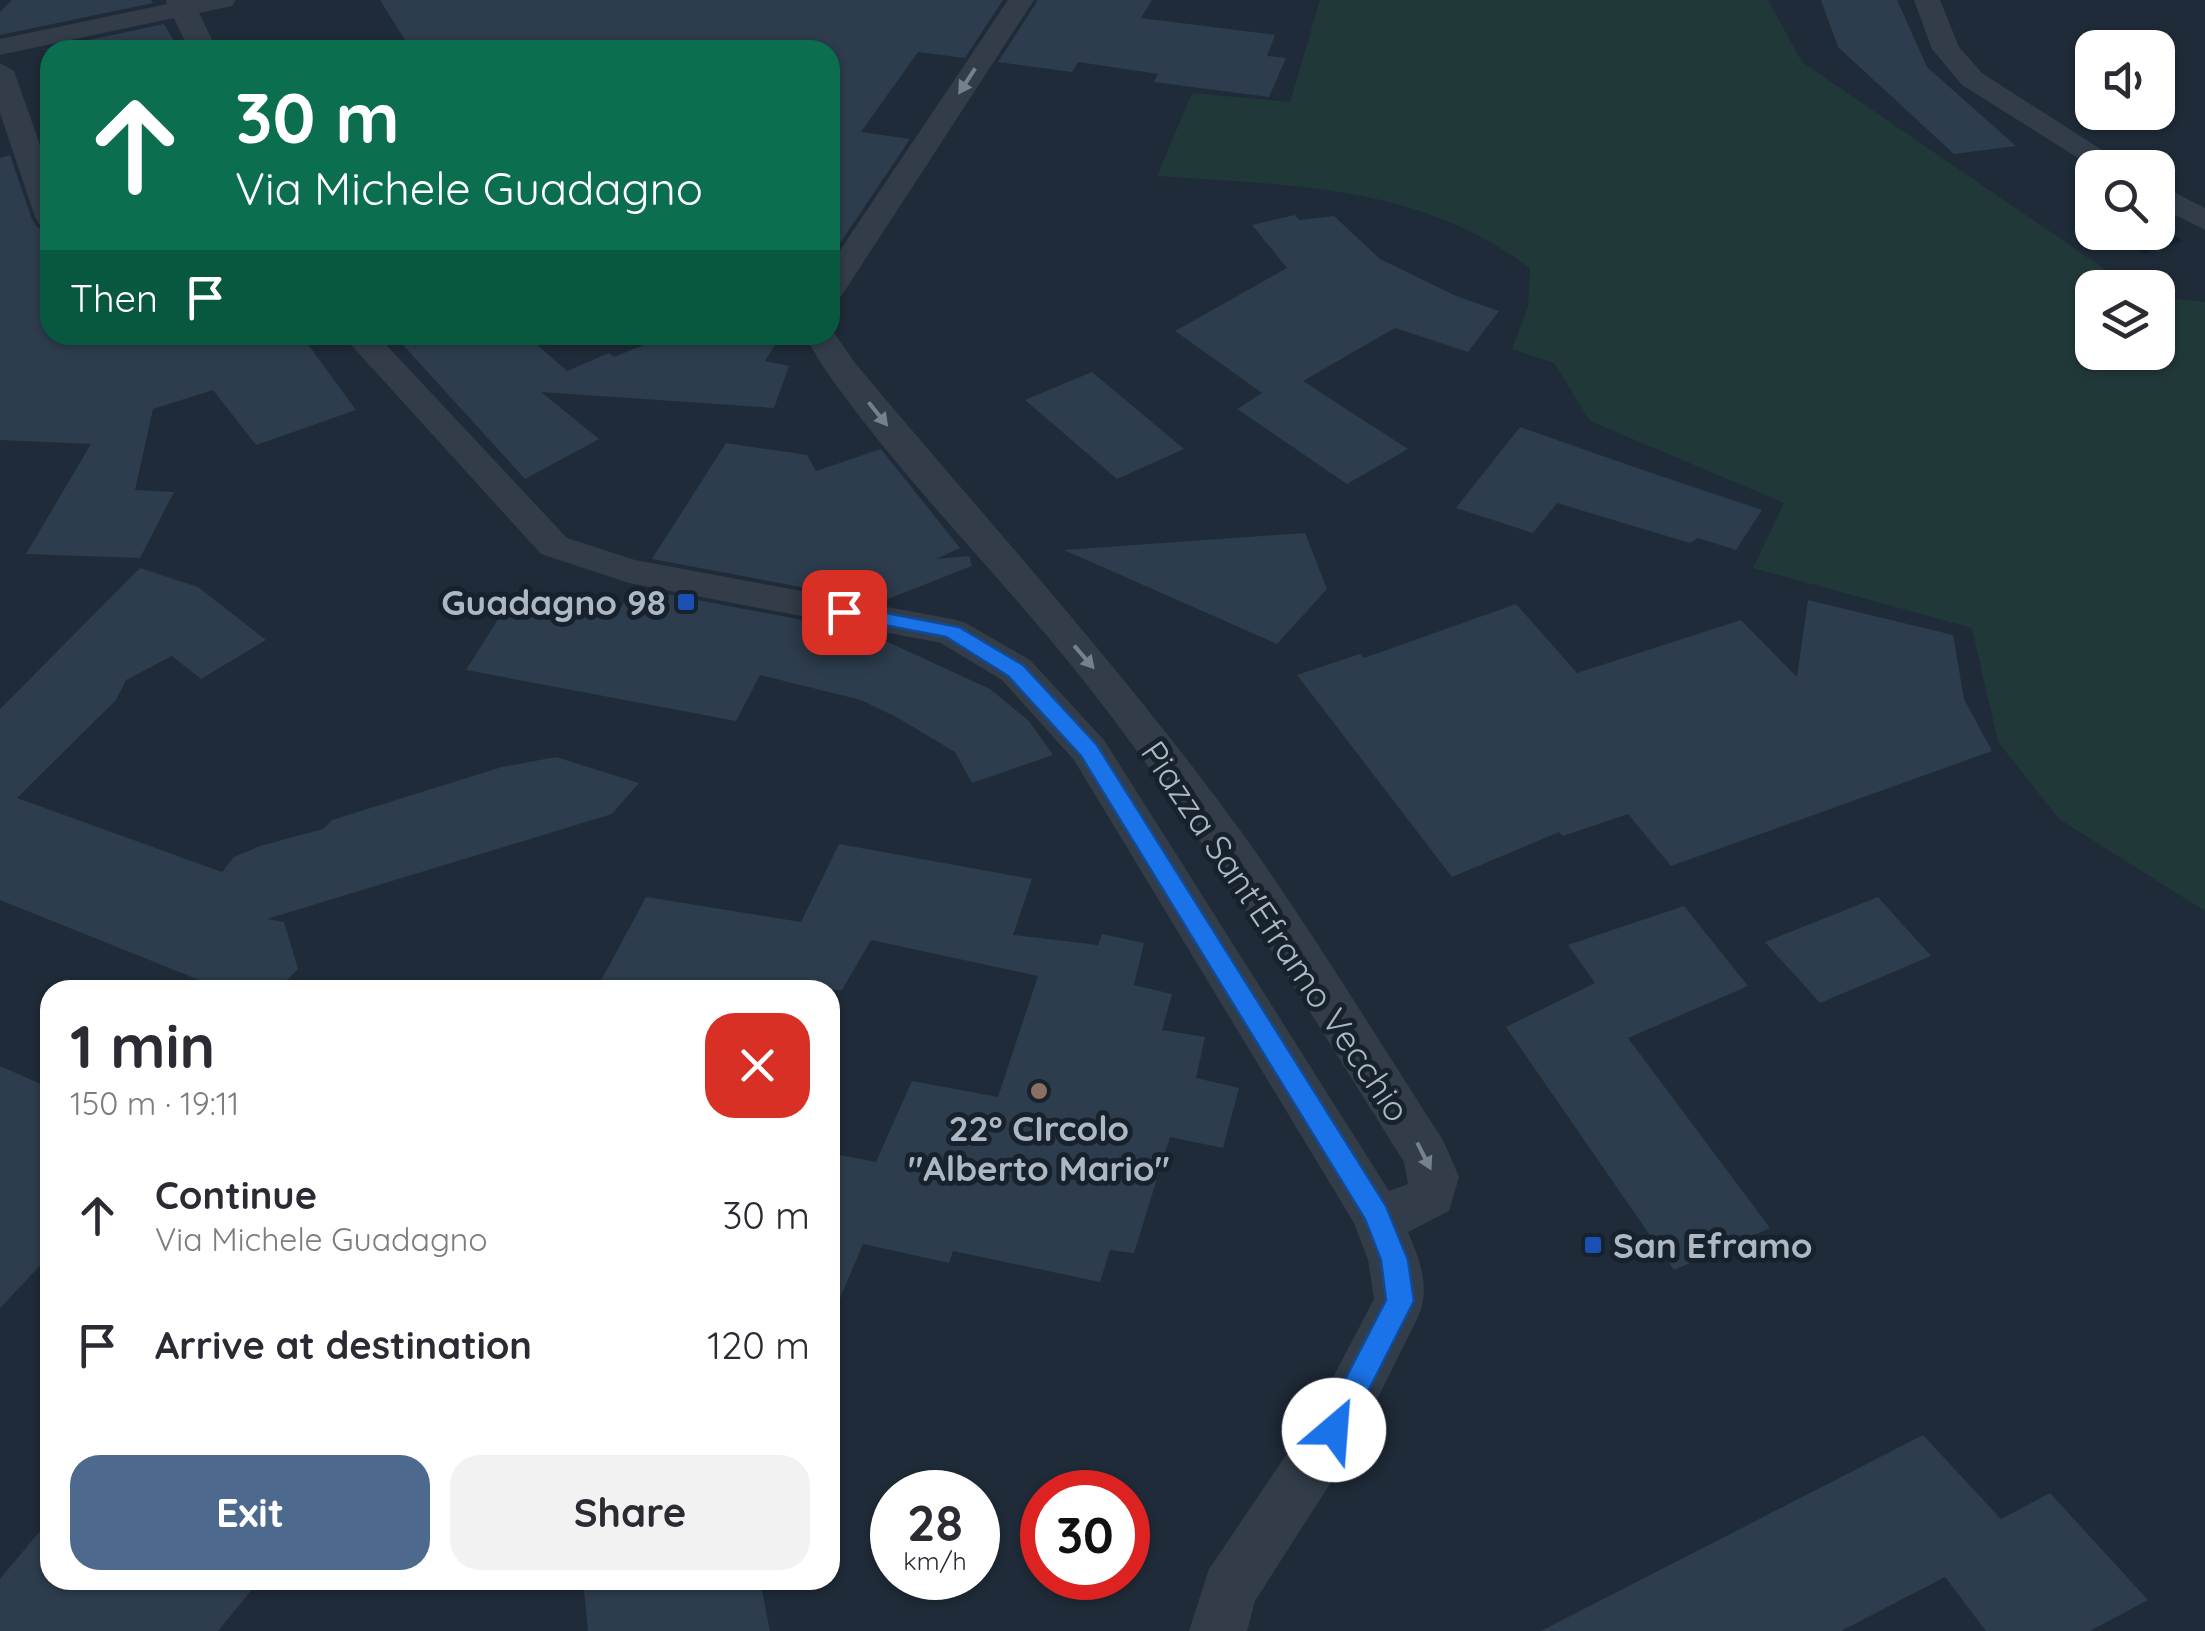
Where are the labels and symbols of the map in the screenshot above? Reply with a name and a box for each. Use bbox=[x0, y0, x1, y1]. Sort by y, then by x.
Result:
one-way arrow bbox=[958, 68, 977, 95]
one-way arrow bbox=[867, 401, 889, 426]
pin bbox=[802, 570, 887, 655]
place label: Guadagno 98 bbox=[441, 580, 666, 624]
marker: Guadagno 98 bbox=[675, 591, 697, 613]
one-way arrow bbox=[1073, 644, 1095, 669]
street label: Piazza Sant'Eframo Vecchio bbox=[1132, 732, 1420, 1130]
marker: 22° CIrcolo "Alberto Mario" bbox=[1028, 1080, 1050, 1102]
place label: 22° CIrcolo "Alberto Mario" bbox=[908, 1106, 1170, 1190]
one-way arrow bbox=[1415, 1142, 1432, 1171]
place label: San Eframo bbox=[1613, 1223, 1813, 1267]
marker: San Eframo bbox=[1582, 1234, 1604, 1256]
position arrow bbox=[1282, 1378, 1386, 1482]
speed limit sign: 30 bbox=[1020, 1470, 1150, 1600]

